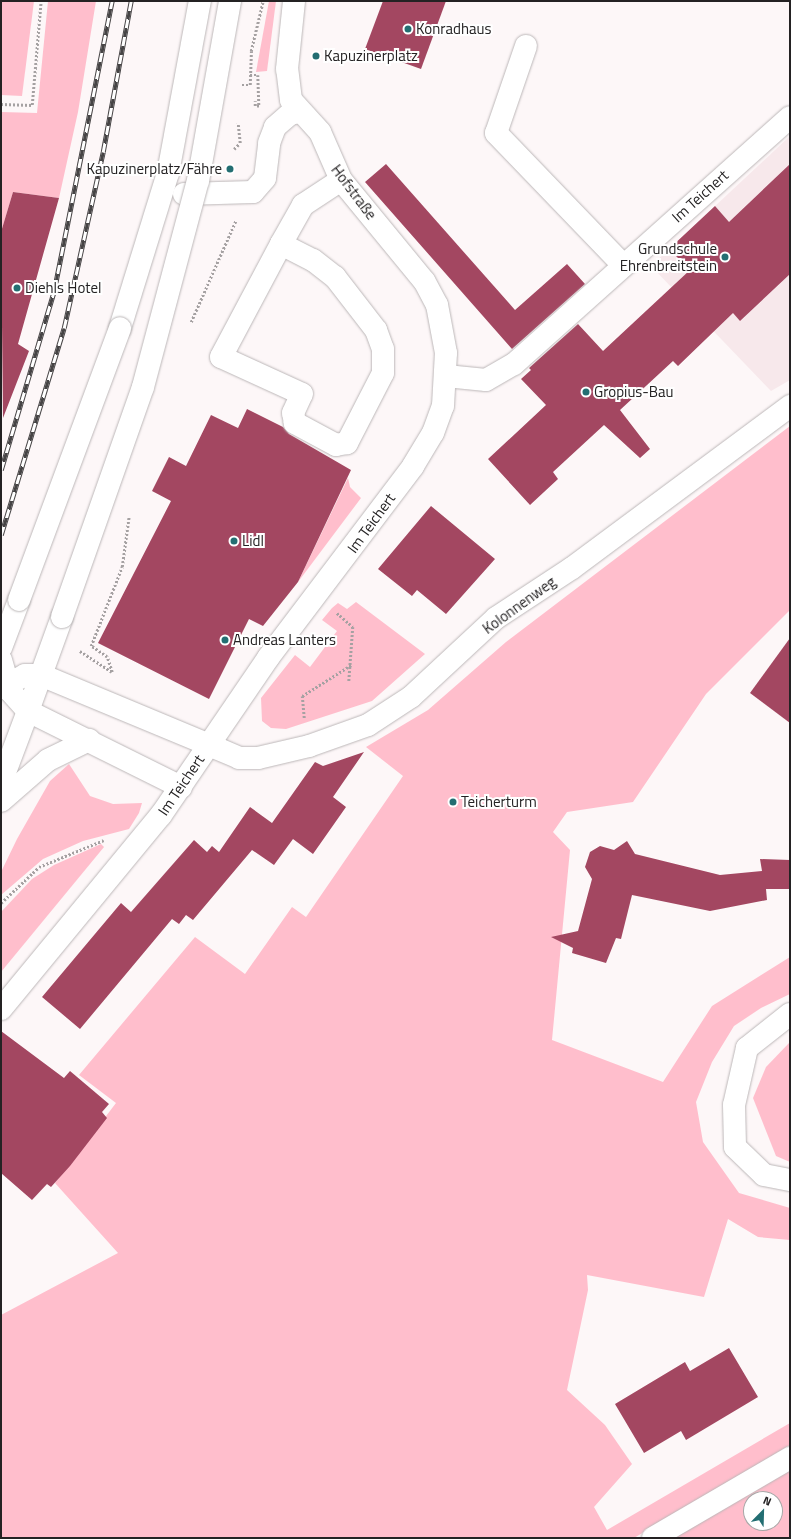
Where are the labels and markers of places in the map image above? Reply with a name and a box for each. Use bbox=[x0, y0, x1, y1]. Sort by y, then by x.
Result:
place label: Konradhaus bbox=[416, 20, 491, 38]
marker: Konradhaus bbox=[403, 24, 413, 34]
place label: Kapuzinerplatz bbox=[324, 47, 418, 65]
marker: Kapuzinerplatz bbox=[311, 51, 321, 61]
place label: Kapuzinerplatz/Fähre bbox=[86, 160, 222, 178]
marker: Kapuzinerplatz/Fähre bbox=[225, 164, 235, 174]
place label: Grundschule Ehrenbreitstein bbox=[620, 239, 717, 274]
marker: Grundschule Ehrenbreitstein bbox=[720, 252, 730, 262]
place label: Diehls Hotel bbox=[25, 279, 102, 297]
marker: Diehls Hotel bbox=[12, 283, 22, 293]
place label: Gropius-Bau bbox=[594, 383, 673, 401]
marker: Gropius-Bau bbox=[581, 387, 591, 397]
place label: Lidl bbox=[242, 532, 264, 550]
marker: Lidl bbox=[229, 536, 239, 546]
place label: Andreas Lanters bbox=[233, 631, 336, 649]
marker: Andreas Lanters bbox=[220, 635, 230, 645]
place label: Teicherturm bbox=[461, 793, 537, 811]
marker: Teicherturm bbox=[448, 797, 458, 807]

